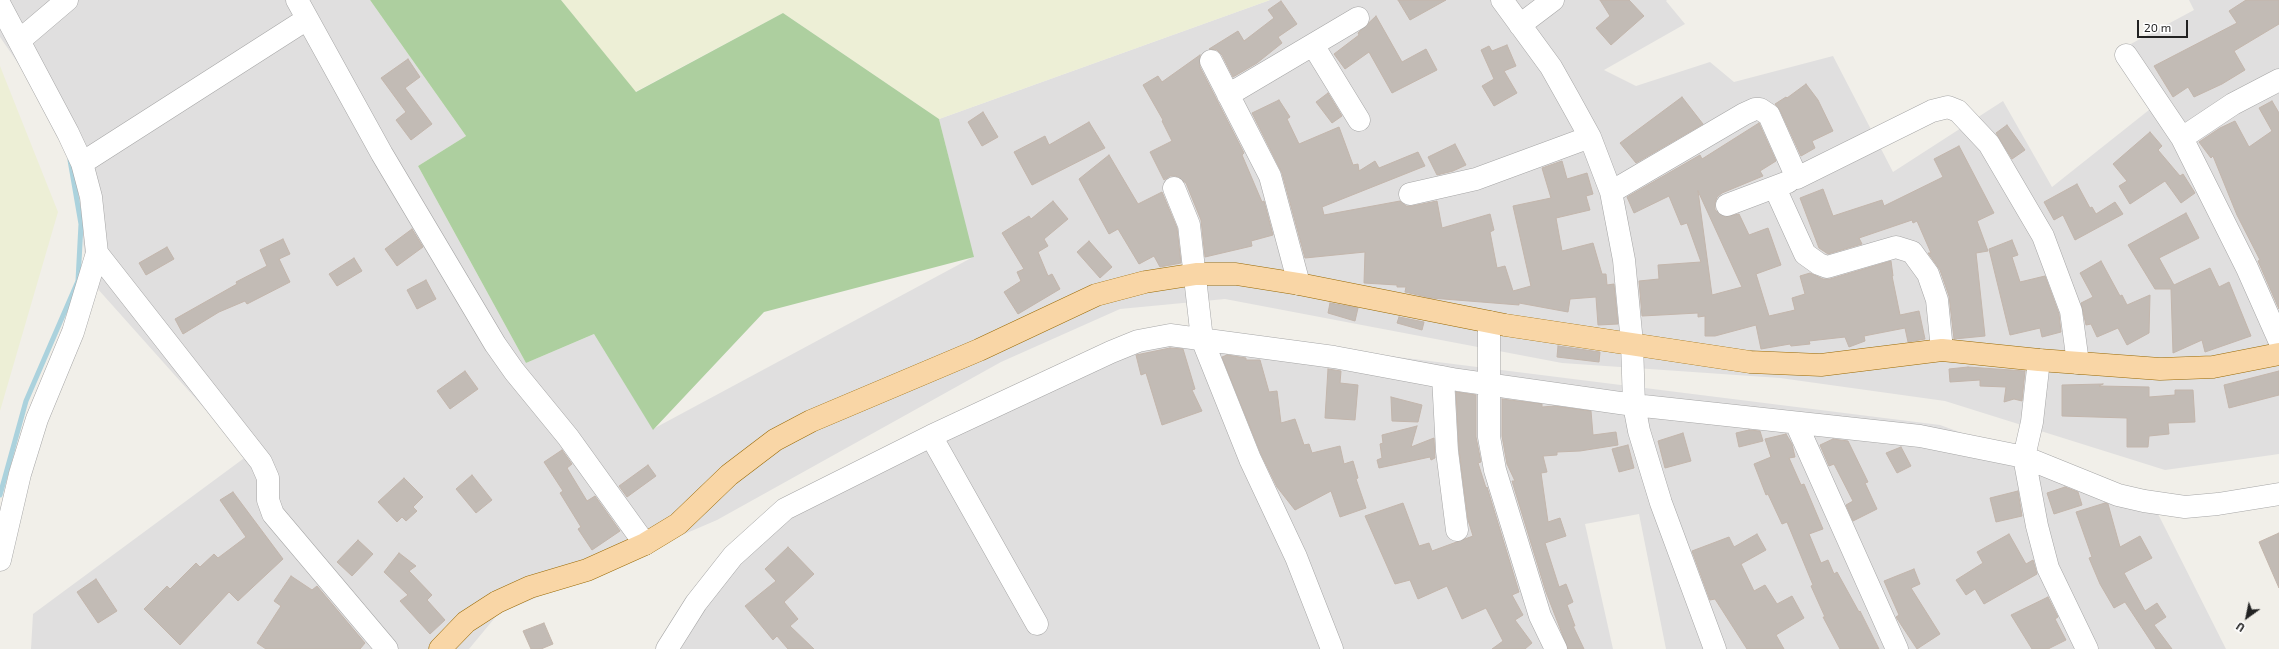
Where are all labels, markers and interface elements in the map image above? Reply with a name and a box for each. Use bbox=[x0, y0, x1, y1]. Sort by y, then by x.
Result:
scale bar bbox=[2139, 12, 2190, 38]
text: 20 m bbox=[2144, 20, 2171, 34]
north arrow bbox=[2227, 597, 2267, 637]
text: U bbox=[2233, 620, 2247, 635]

